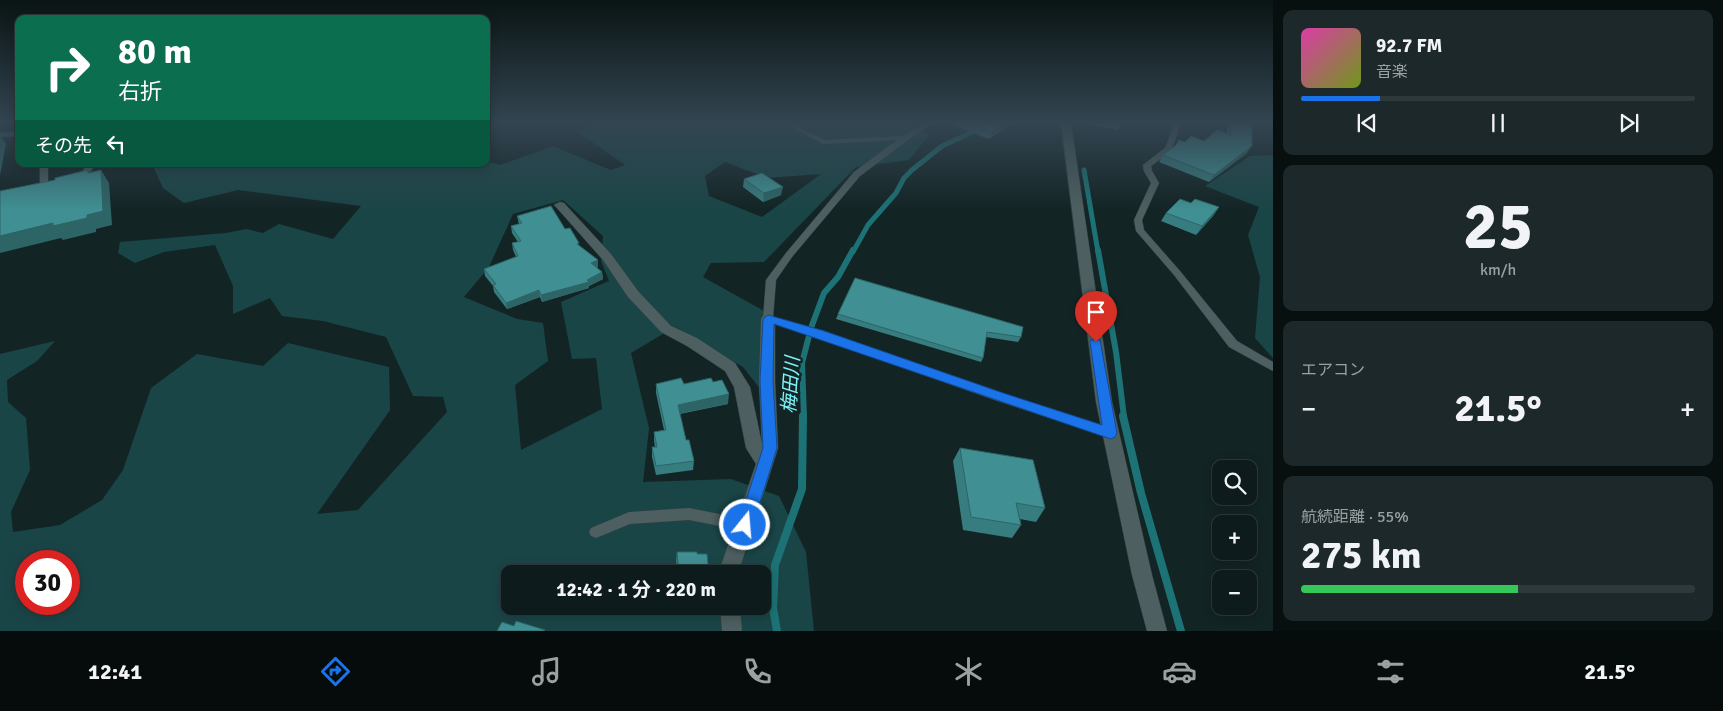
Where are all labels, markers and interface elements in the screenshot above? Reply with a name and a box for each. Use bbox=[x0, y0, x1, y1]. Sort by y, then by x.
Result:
text: 80 m bbox=[118, 30, 192, 73]
text: 92.7 FM bbox=[1376, 34, 1442, 58]
icon: right bbox=[35, 35, 100, 100]
text: 音楽 bbox=[1376, 62, 1408, 82]
text: 右折 bbox=[118, 78, 162, 105]
icon: previous bbox=[1353, 109, 1381, 137]
icon: pause bbox=[1484, 109, 1512, 137]
icon: next bbox=[1615, 109, 1643, 137]
icon: left bbox=[102, 130, 130, 158]
text: その先 bbox=[35, 134, 92, 158]
text: 25 bbox=[1463, 187, 1533, 267]
text: km/h bbox=[1480, 260, 1516, 280]
pin bbox=[1075, 291, 1117, 342]
icon: arrive bbox=[1082, 298, 1110, 326]
water label: 梅田川 bbox=[777, 354, 805, 414]
text: エアコン bbox=[1301, 360, 1365, 380]
text: 21.5° bbox=[1454, 385, 1542, 432]
text: − bbox=[1301, 392, 1316, 426]
text: + bbox=[1680, 392, 1695, 426]
map controls bbox=[1212, 460, 1257, 615]
button: search bbox=[1212, 460, 1257, 505]
position arrow bbox=[718, 498, 770, 550]
text: 航続距離 · 55% bbox=[1301, 507, 1409, 527]
button: + bbox=[1212, 515, 1257, 560]
text: 275 km bbox=[1301, 532, 1422, 579]
speed limit sign: 30 bbox=[15, 550, 80, 615]
button: − bbox=[1212, 570, 1257, 615]
text: 12:42 · 1 分 · 220 m bbox=[556, 578, 716, 602]
icon: directions bbox=[318, 654, 353, 689]
icon: music bbox=[529, 654, 564, 689]
icon: phone bbox=[740, 654, 775, 689]
icon: climate bbox=[951, 654, 986, 689]
icon: car bbox=[1162, 654, 1197, 689]
icon: filters bbox=[1373, 654, 1408, 689]
text: 12:41 bbox=[88, 658, 142, 685]
text: 21.5° bbox=[1584, 658, 1635, 685]

